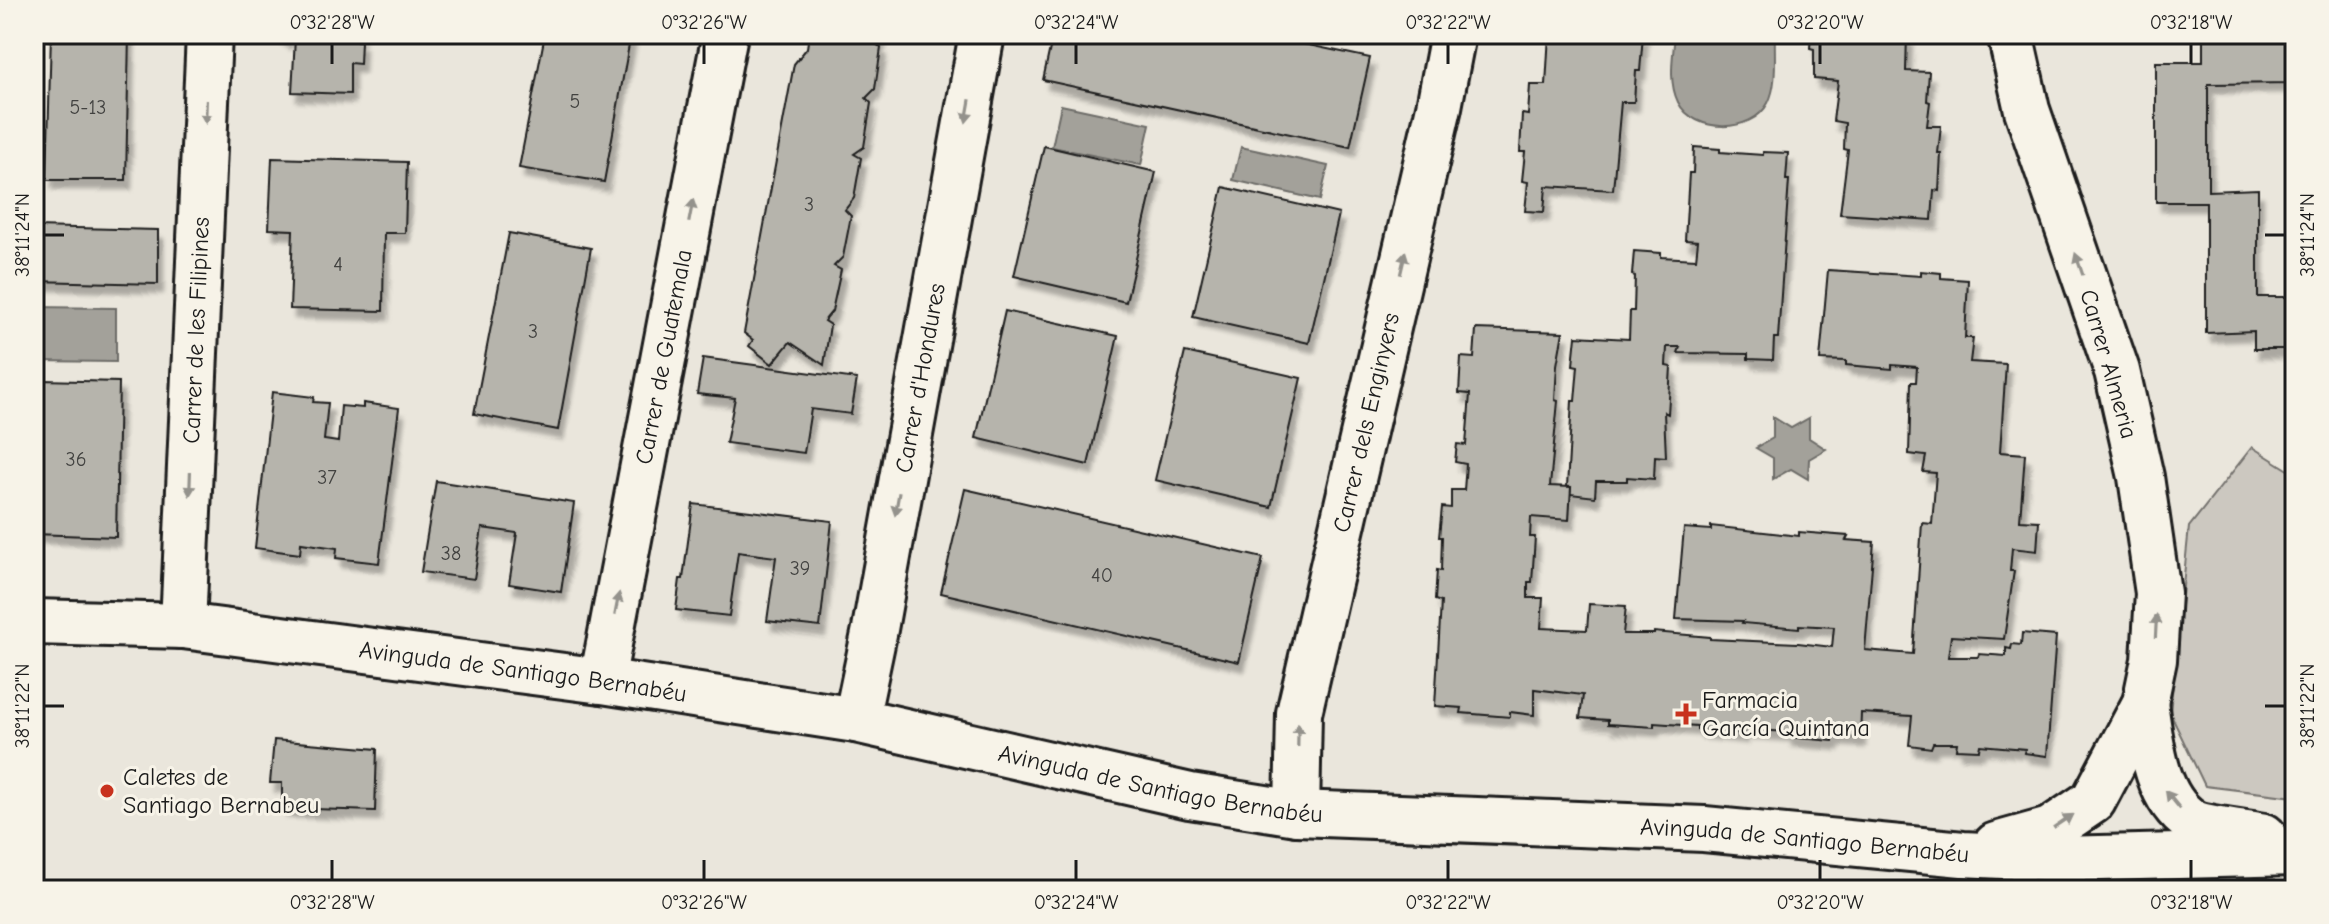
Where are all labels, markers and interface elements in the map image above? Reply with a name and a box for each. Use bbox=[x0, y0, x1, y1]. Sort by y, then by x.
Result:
text: 0°32'28"W bbox=[289, 11, 375, 34]
text: 0°32'26"W bbox=[661, 11, 748, 34]
text: 0°32'24"W bbox=[1034, 11, 1119, 34]
text: 0°32'22"W bbox=[1405, 11, 1491, 34]
text: 0°32'20"W bbox=[1776, 11, 1864, 34]
text: 0°32'18"W bbox=[2150, 11, 2233, 34]
house number: 5 bbox=[570, 90, 580, 113]
house number: 5-13 bbox=[70, 96, 106, 119]
one-way arrow bbox=[961, 98, 973, 123]
one-way arrow bbox=[199, 100, 212, 125]
text: 38°11'24"N bbox=[11, 193, 34, 277]
house number: 3 bbox=[804, 193, 814, 216]
text: 38°11'24"N bbox=[2296, 193, 2319, 277]
one-way arrow bbox=[686, 198, 698, 223]
street label: Carrer de les Filipines bbox=[177, 216, 215, 444]
street label: Carrer de Guatemala bbox=[630, 247, 698, 467]
one-way arrow bbox=[1397, 250, 1410, 275]
one-way arrow bbox=[2073, 252, 2085, 276]
house number: 4 bbox=[333, 253, 343, 276]
street label: Carrer d'Hondures bbox=[889, 281, 951, 475]
street label: Carrer Almeria bbox=[2074, 286, 2144, 442]
street label: Carrer dels Enginyers bbox=[1327, 310, 1405, 535]
house number: 3 bbox=[528, 320, 538, 343]
house number: 36 bbox=[66, 448, 86, 471]
house number: 37 bbox=[317, 466, 337, 489]
one-way arrow bbox=[184, 472, 197, 497]
one-way arrow bbox=[890, 492, 902, 517]
house number: 38 bbox=[441, 542, 461, 565]
house number: 39 bbox=[790, 557, 810, 580]
house number: 40 bbox=[1091, 564, 1113, 587]
one-way arrow bbox=[612, 591, 624, 616]
one-way arrow bbox=[2150, 613, 2163, 638]
street label: Avinguda de Santiago Bernabéu bbox=[358, 635, 689, 708]
text: 38°11'22"N bbox=[11, 664, 34, 748]
text: 38°11'22"N bbox=[2296, 664, 2319, 748]
place label: Farmacia García Quintana bbox=[1702, 686, 1870, 742]
marker: Farmacia García Quintana bbox=[1677, 705, 1695, 723]
one-way arrow bbox=[1292, 722, 1305, 747]
street label: Avinguda de Santiago Bernabéu bbox=[996, 739, 1323, 828]
place label: Caletes de Santiago Bernabeu bbox=[123, 763, 319, 819]
marker: Caletes de Santiago Bernabeu bbox=[98, 782, 116, 800]
one-way arrow bbox=[2165, 790, 2182, 810]
street label: Avinguda de Santiago Bernabéu bbox=[1640, 813, 1970, 869]
one-way arrow bbox=[2053, 814, 2074, 829]
text: 0°32'28"W bbox=[289, 891, 375, 914]
text: 0°32'26"W bbox=[661, 891, 748, 914]
text: 0°32'24"W bbox=[1034, 891, 1119, 914]
text: 0°32'22"W bbox=[1405, 891, 1491, 914]
text: 0°32'20"W bbox=[1776, 891, 1864, 914]
text: 0°32'18"W bbox=[2150, 891, 2233, 914]

